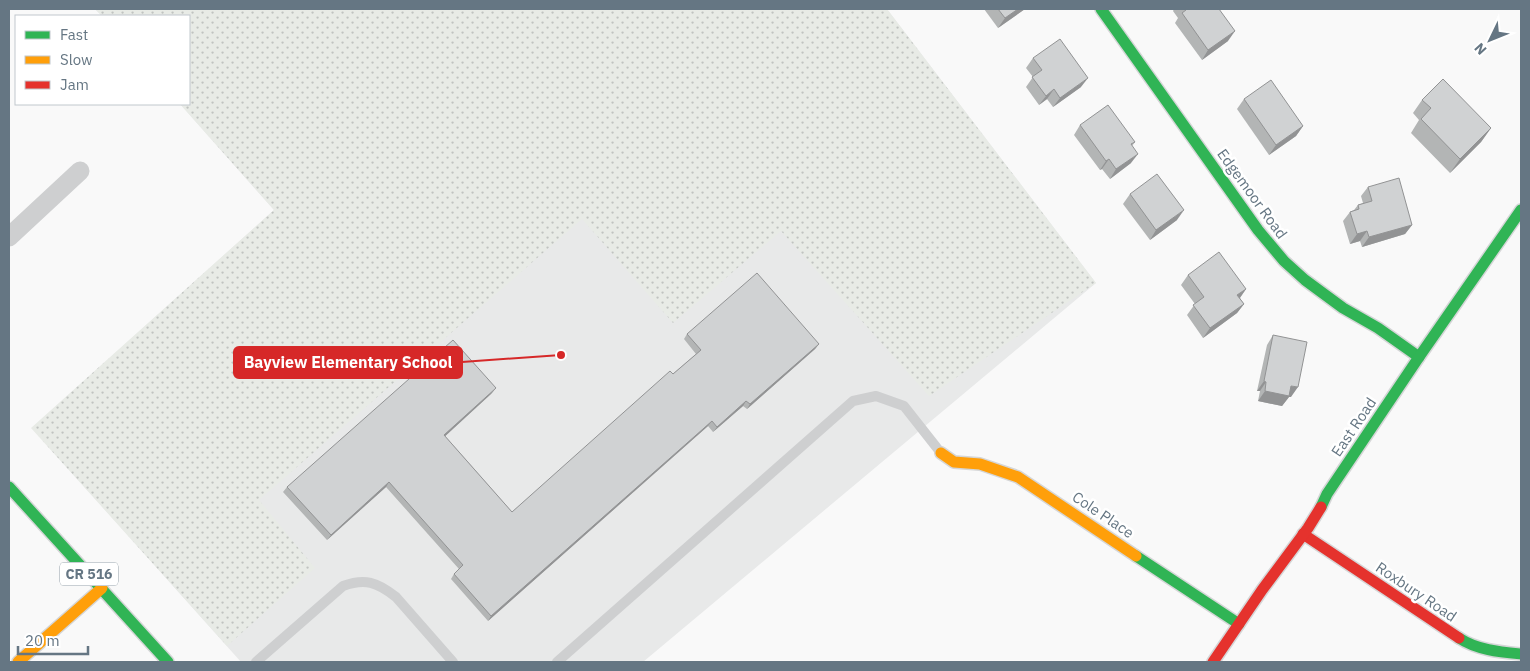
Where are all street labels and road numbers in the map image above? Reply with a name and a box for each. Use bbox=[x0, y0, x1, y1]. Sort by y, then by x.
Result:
street label: Edgemoor Road bbox=[1213, 145, 1291, 242]
street label: East Road bbox=[1327, 394, 1380, 460]
street label: Cole Place bbox=[1069, 487, 1138, 542]
street label: Roxbury Road bbox=[1372, 558, 1460, 626]
road number: CR 516 bbox=[60, 562, 118, 586]

